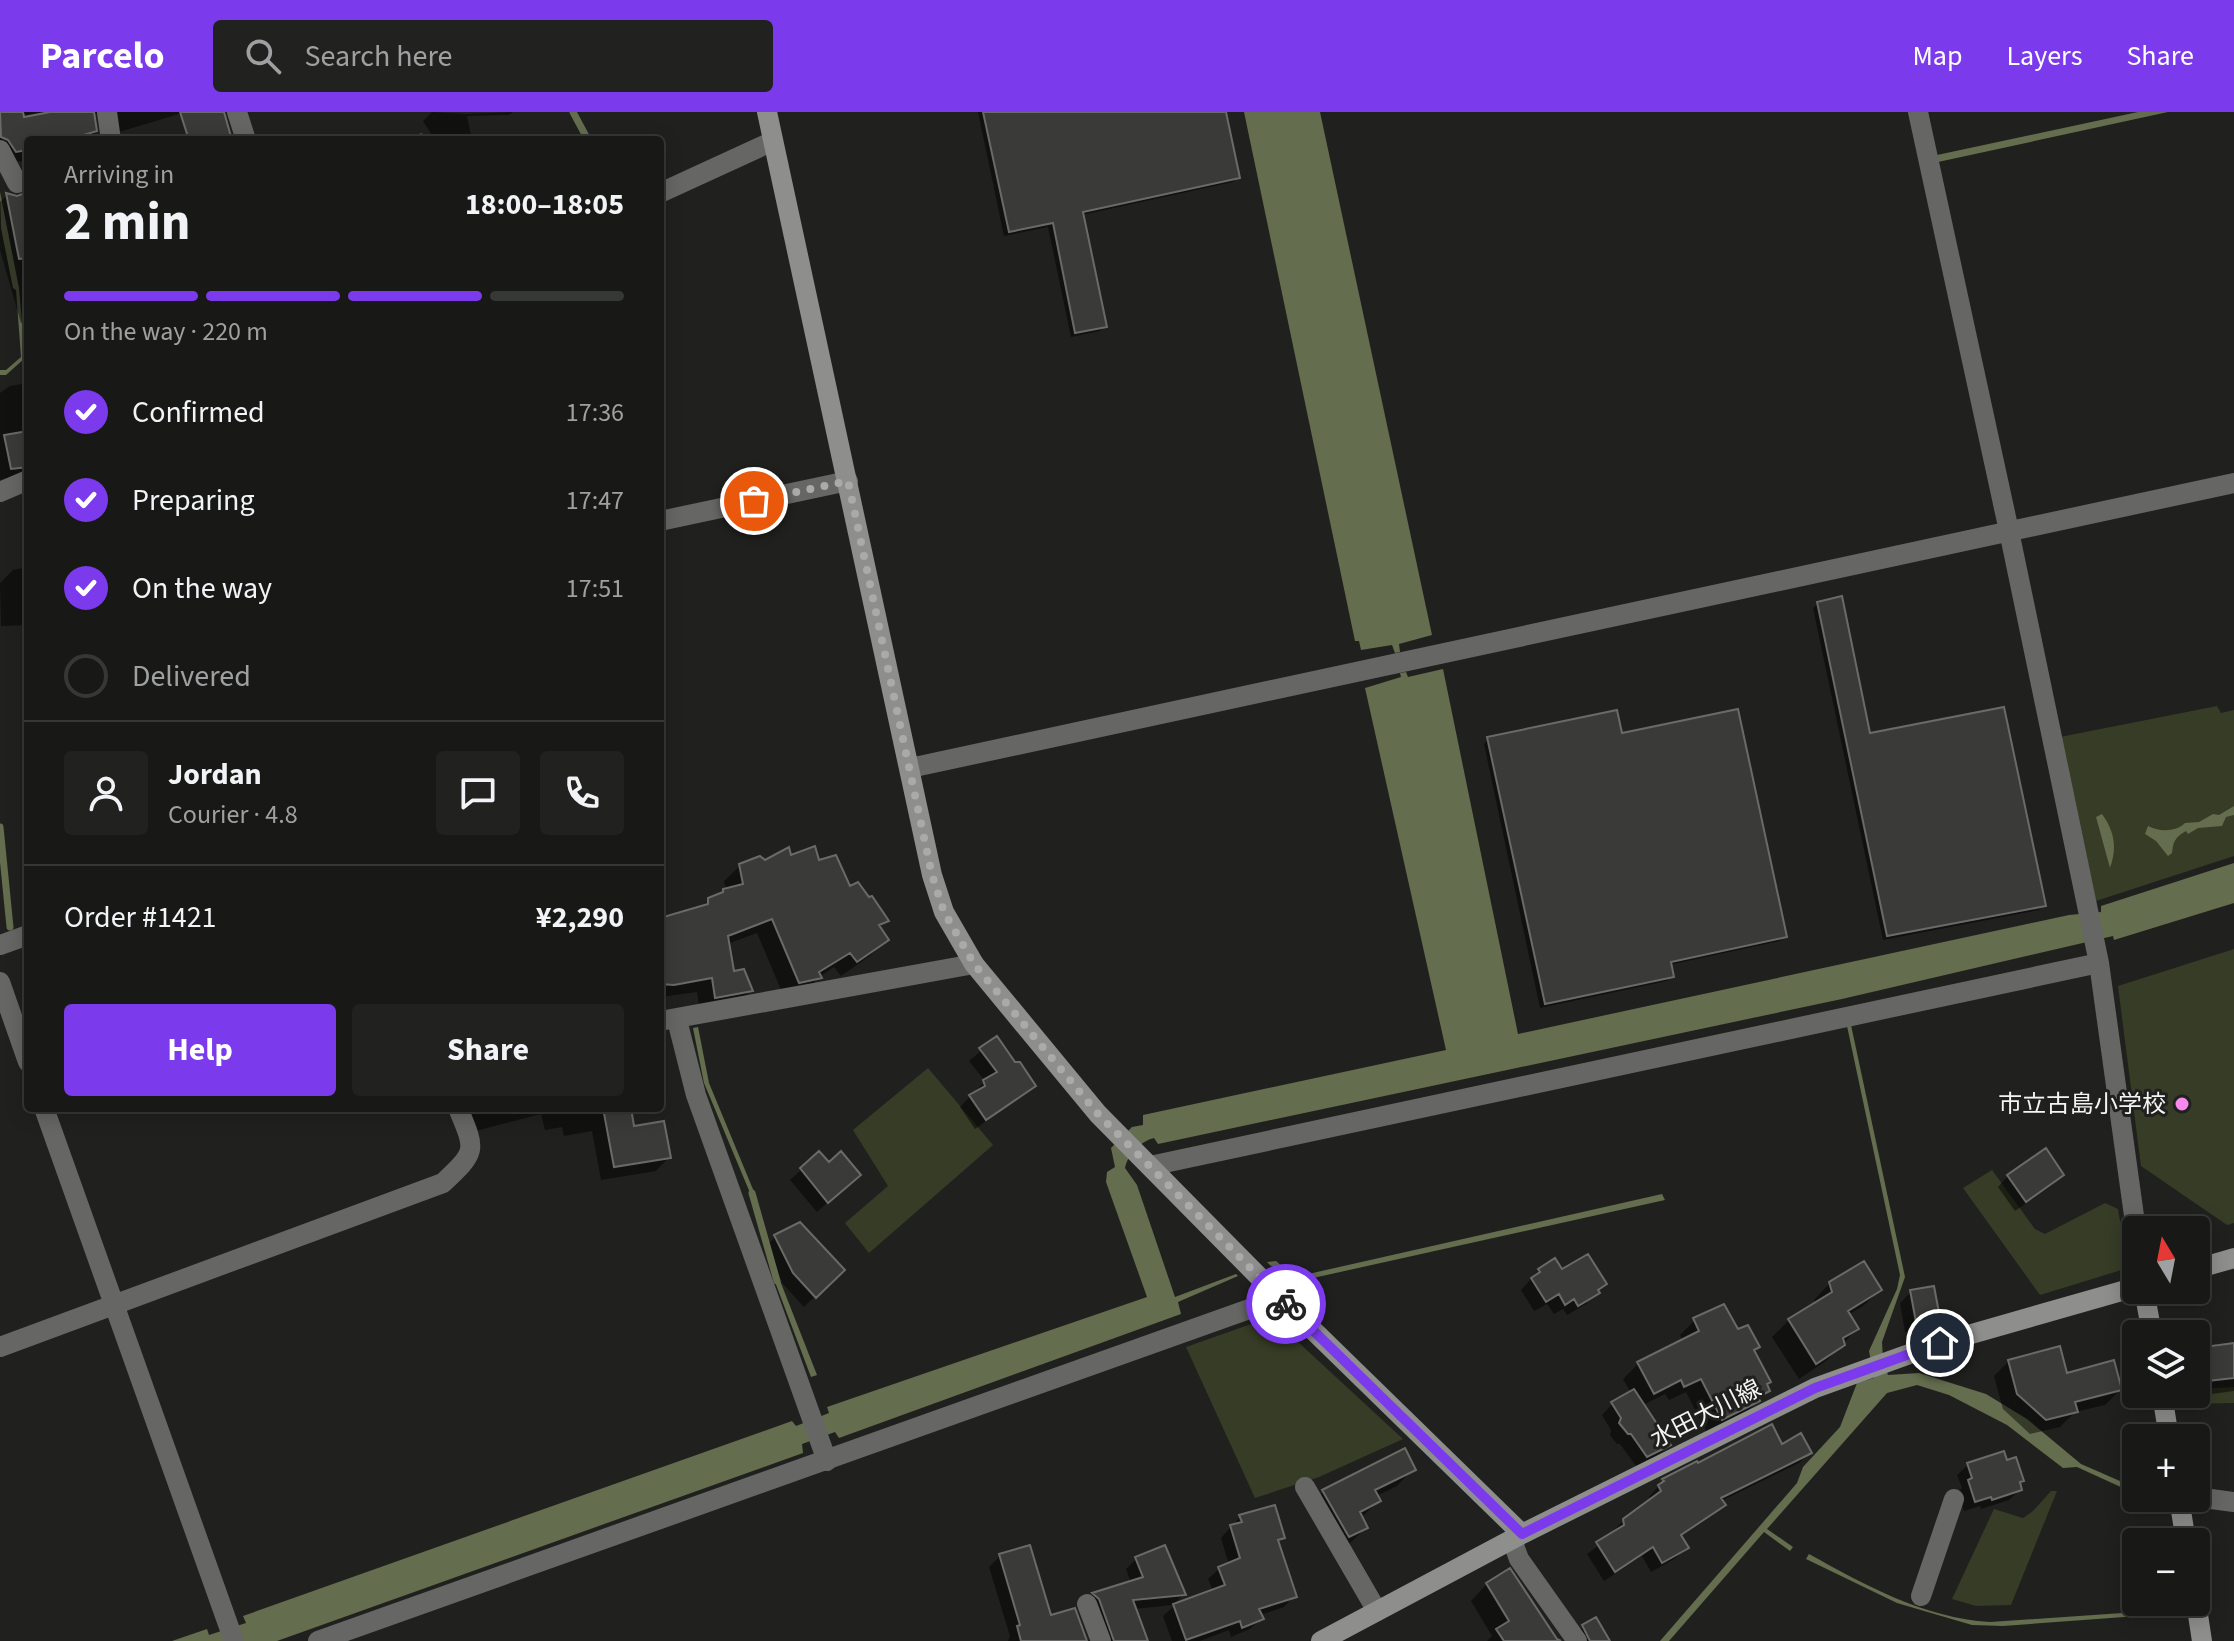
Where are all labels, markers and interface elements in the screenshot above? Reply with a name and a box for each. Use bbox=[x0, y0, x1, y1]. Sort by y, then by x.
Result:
search box bbox=[213, 20, 773, 92]
text: Parcelo bbox=[40, 29, 165, 83]
icon: search bbox=[241, 34, 285, 78]
text: Search here bbox=[305, 35, 452, 78]
text: Map bbox=[1912, 36, 1962, 76]
text: Layers bbox=[2006, 36, 2082, 76]
text: Share bbox=[2126, 36, 2194, 76]
text: Arriving in bbox=[64, 156, 174, 193]
text: 18:00–18:05 bbox=[465, 183, 624, 226]
text: 2 min bbox=[64, 186, 191, 260]
text: On the way · 220 m bbox=[64, 313, 268, 350]
icon: check bbox=[64, 390, 108, 434]
text: Confirmed bbox=[132, 391, 265, 434]
text: 17:36 bbox=[566, 394, 624, 431]
pin bbox=[720, 467, 788, 535]
icon: check bbox=[64, 478, 108, 522]
text: Preparing bbox=[132, 479, 255, 522]
icon: bag bbox=[732, 479, 776, 523]
text: 17:47 bbox=[566, 482, 624, 519]
icon: check bbox=[64, 566, 108, 610]
text: On the way bbox=[132, 567, 272, 610]
text: 17:51 bbox=[566, 570, 624, 607]
text: Delivered bbox=[132, 655, 251, 698]
button: person bbox=[64, 751, 148, 835]
button: chat bbox=[436, 751, 520, 835]
button: phone bbox=[540, 751, 624, 835]
text: Jordan bbox=[168, 753, 262, 796]
text: Courier · 4.8 bbox=[168, 796, 298, 833]
text: Order #1421 bbox=[64, 896, 217, 939]
text: ¥2,290 bbox=[536, 896, 624, 939]
button: Help bbox=[64, 1004, 336, 1096]
button: Share bbox=[352, 1004, 624, 1096]
place label: 市立古島小学校 bbox=[1998, 1087, 2166, 1122]
marker: 市立古島小学校 bbox=[2173, 1095, 2191, 1113]
north arrow bbox=[2122, 1216, 2210, 1304]
map controls bbox=[2122, 1216, 2210, 1616]
courier bbox=[1246, 1264, 1326, 1344]
icon: bike bbox=[1264, 1282, 1308, 1326]
pin bbox=[1906, 1309, 1974, 1377]
button: layers bbox=[2122, 1320, 2210, 1408]
icon: home bbox=[1918, 1321, 1962, 1365]
street label: 水田大川線 bbox=[1645, 1371, 1767, 1457]
button: + bbox=[2122, 1424, 2210, 1512]
button: − bbox=[2122, 1528, 2210, 1616]

